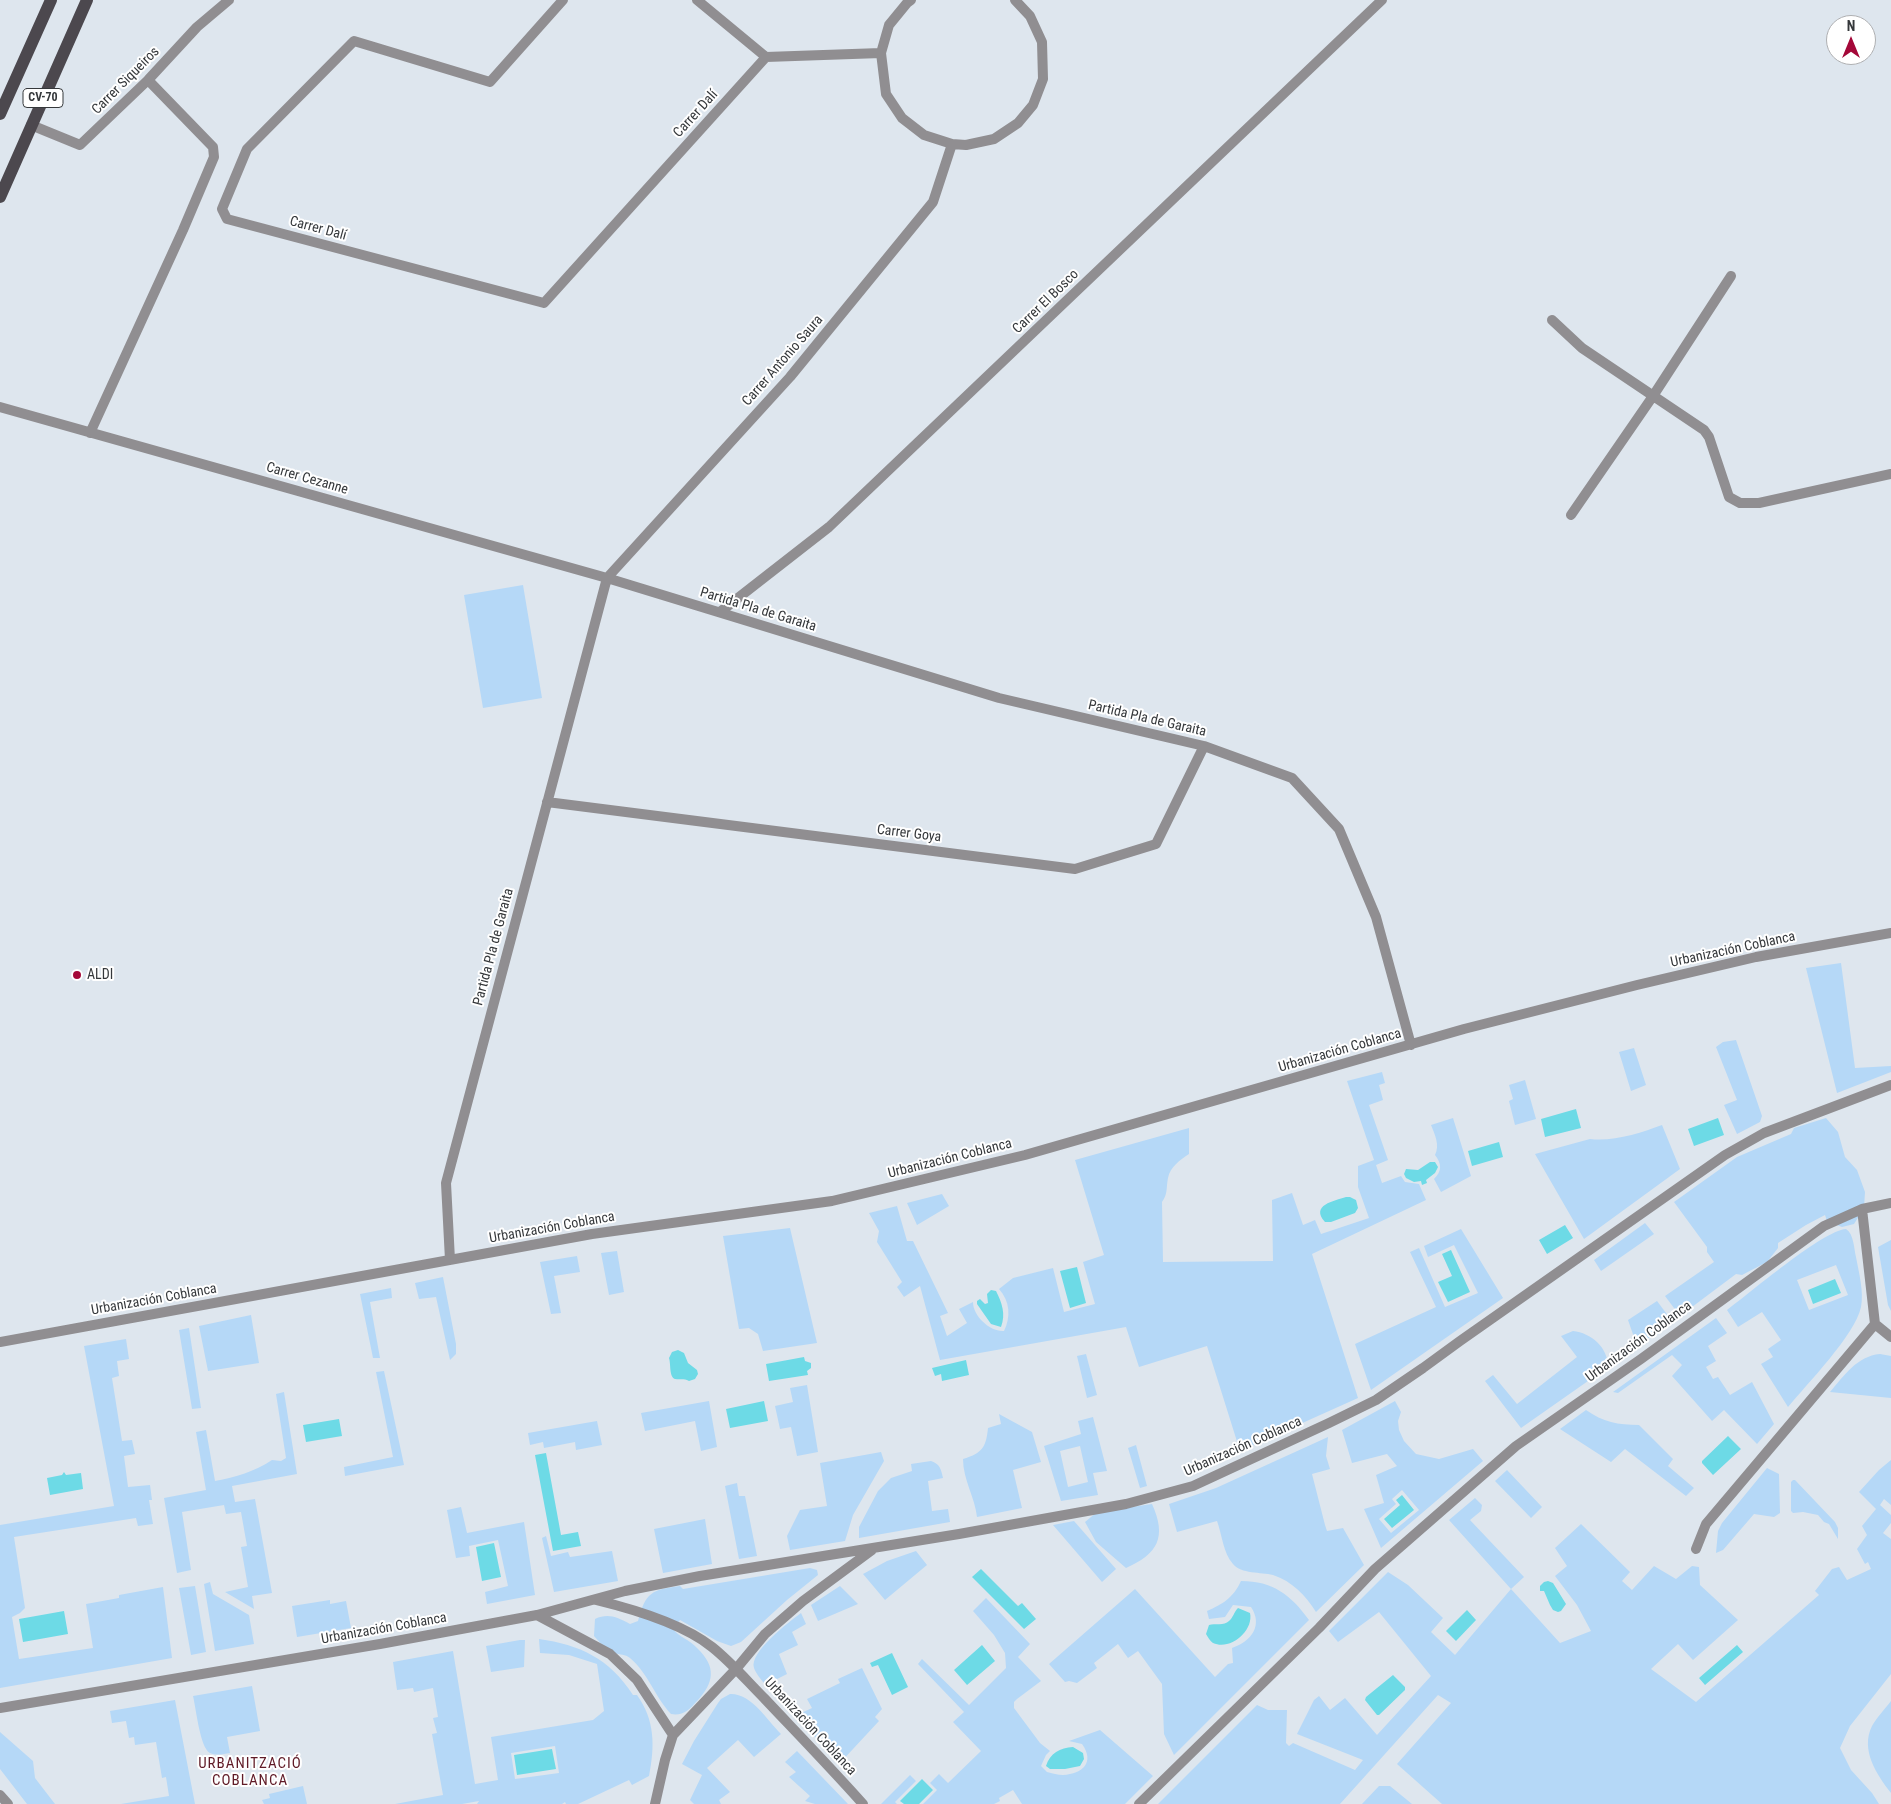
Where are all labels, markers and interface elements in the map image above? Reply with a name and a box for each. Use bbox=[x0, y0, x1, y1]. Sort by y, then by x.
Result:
north arrow bbox=[1826, 15, 1876, 65]
text: N bbox=[1847, 18, 1855, 34]
street label: Carrer Siqueiros bbox=[89, 44, 163, 118]
street label: Carrer Dalí bbox=[670, 87, 722, 141]
road number: CV-70 bbox=[23, 89, 63, 108]
street label: Carrer Dalí bbox=[288, 213, 348, 245]
street label: Carrer El Bosco bbox=[1010, 266, 1082, 338]
street label: Carrer Antonio Saura bbox=[739, 312, 827, 410]
street label: Carrer Cezanne bbox=[264, 459, 350, 499]
street label: Partida Pla de Garaita bbox=[698, 584, 818, 636]
street label: Partida Pla de Garaita bbox=[1086, 697, 1208, 741]
street label: Carrer Goya bbox=[876, 822, 942, 846]
street label: Partida Pla de Garaita bbox=[470, 887, 518, 1007]
street label: Urbanización Coblanca bbox=[1669, 929, 1797, 971]
place label: ALDI bbox=[87, 967, 113, 983]
marker: ALDI bbox=[71, 969, 83, 981]
street label: Urbanización Coblanca bbox=[1277, 1025, 1403, 1077]
street label: Urbanización Coblanca bbox=[886, 1135, 1014, 1183]
street label: Urbanización Coblanca bbox=[488, 1209, 616, 1247]
street label: Urbanización Coblanca bbox=[90, 1281, 218, 1319]
street label: Urbanización Coblanca bbox=[1583, 1298, 1695, 1386]
street label: Urbanización Coblanca bbox=[1182, 1413, 1304, 1481]
street label: Urbanización Coblanca bbox=[320, 1610, 448, 1648]
street label: Urbanización Coblanca bbox=[761, 1675, 859, 1779]
district label: URBANITZACIÓ COBLANCA bbox=[197, 1755, 303, 1790]

